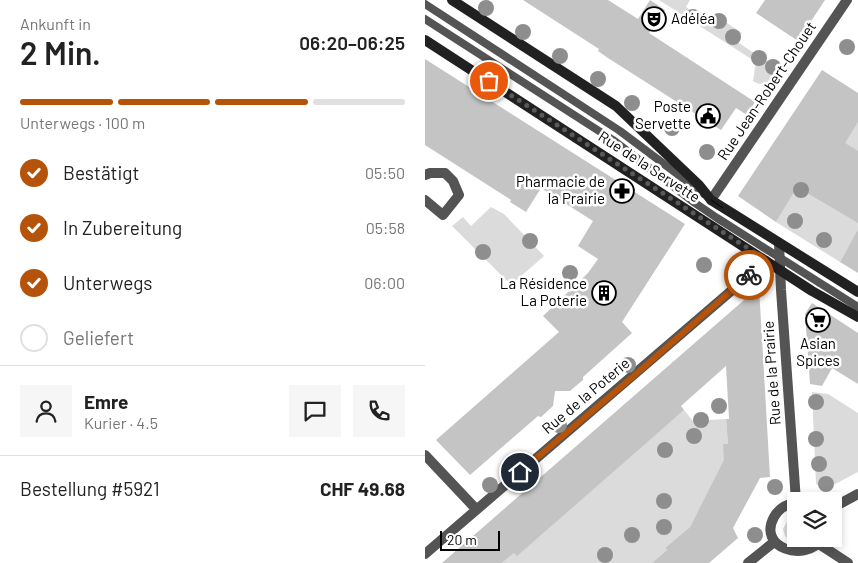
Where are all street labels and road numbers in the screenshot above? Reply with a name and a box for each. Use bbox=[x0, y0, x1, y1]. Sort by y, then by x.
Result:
street label: Rue Jean-Robert-Chouet bbox=[713, 18, 819, 163]
street label: Rue de la Servette bbox=[595, 127, 704, 206]
street label: Rue de la Prairie bbox=[758, 320, 784, 426]
street label: Rue de la Poterie bbox=[538, 353, 633, 437]

